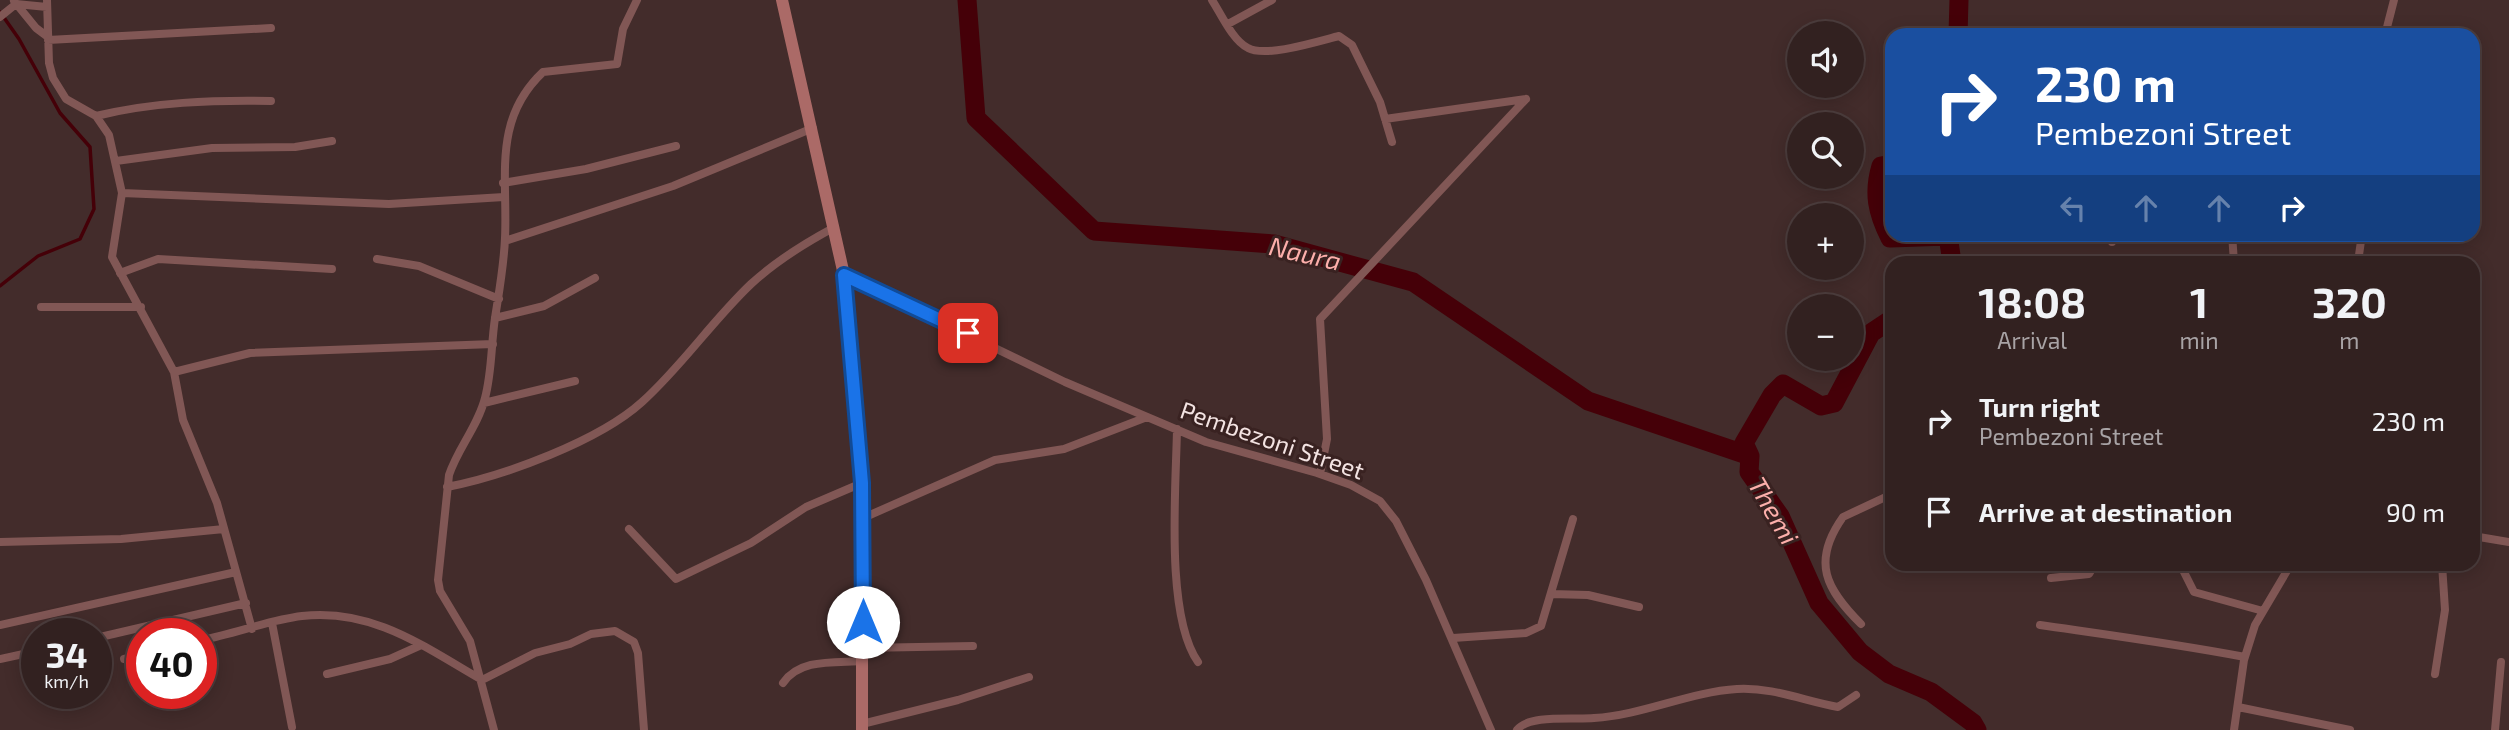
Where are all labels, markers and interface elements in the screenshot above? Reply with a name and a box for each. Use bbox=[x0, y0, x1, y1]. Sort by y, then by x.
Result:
map controls bbox=[1787, 21, 1864, 371]
button: sound bbox=[1787, 21, 1864, 98]
text: 230 m bbox=[2035, 53, 2176, 112]
icon: right bbox=[1920, 56, 2011, 147]
button: search bbox=[1787, 112, 1864, 189]
text: Pembezoni Street bbox=[2035, 113, 2291, 151]
icon: left bbox=[2054, 189, 2092, 227]
icon: ahead bbox=[2127, 189, 2165, 227]
icon: ahead bbox=[2200, 189, 2238, 227]
icon: right bbox=[2273, 189, 2311, 227]
button: + bbox=[1787, 203, 1864, 280]
water label: Naura bbox=[1266, 229, 1344, 276]
text: 18:08 bbox=[1978, 276, 2086, 326]
text: 1 bbox=[2190, 276, 2208, 326]
text: 320 bbox=[2312, 276, 2387, 326]
button: − bbox=[1787, 294, 1864, 371]
pin bbox=[938, 303, 998, 363]
icon: arrive bbox=[949, 314, 987, 352]
text: Arrival bbox=[1997, 326, 2067, 354]
text: min bbox=[2179, 326, 2219, 354]
text: m bbox=[2339, 326, 2359, 354]
text: Turn right bbox=[1979, 391, 2100, 422]
street label: Pembezoni Street bbox=[1177, 395, 1368, 485]
icon: right bbox=[1920, 402, 1958, 440]
text: 230 m bbox=[2372, 405, 2445, 436]
text: Pembezoni Street bbox=[1979, 422, 2163, 450]
water label: Themi bbox=[1743, 471, 1806, 550]
icon: arrive bbox=[1920, 493, 1958, 531]
text: Arrive at destination bbox=[1979, 496, 2232, 527]
text: 90 m bbox=[2386, 496, 2445, 527]
position arrow bbox=[826, 585, 900, 659]
speed limit sign: 40 bbox=[126, 618, 217, 709]
text: 34 bbox=[45, 633, 88, 675]
text: km/h bbox=[44, 670, 89, 692]

